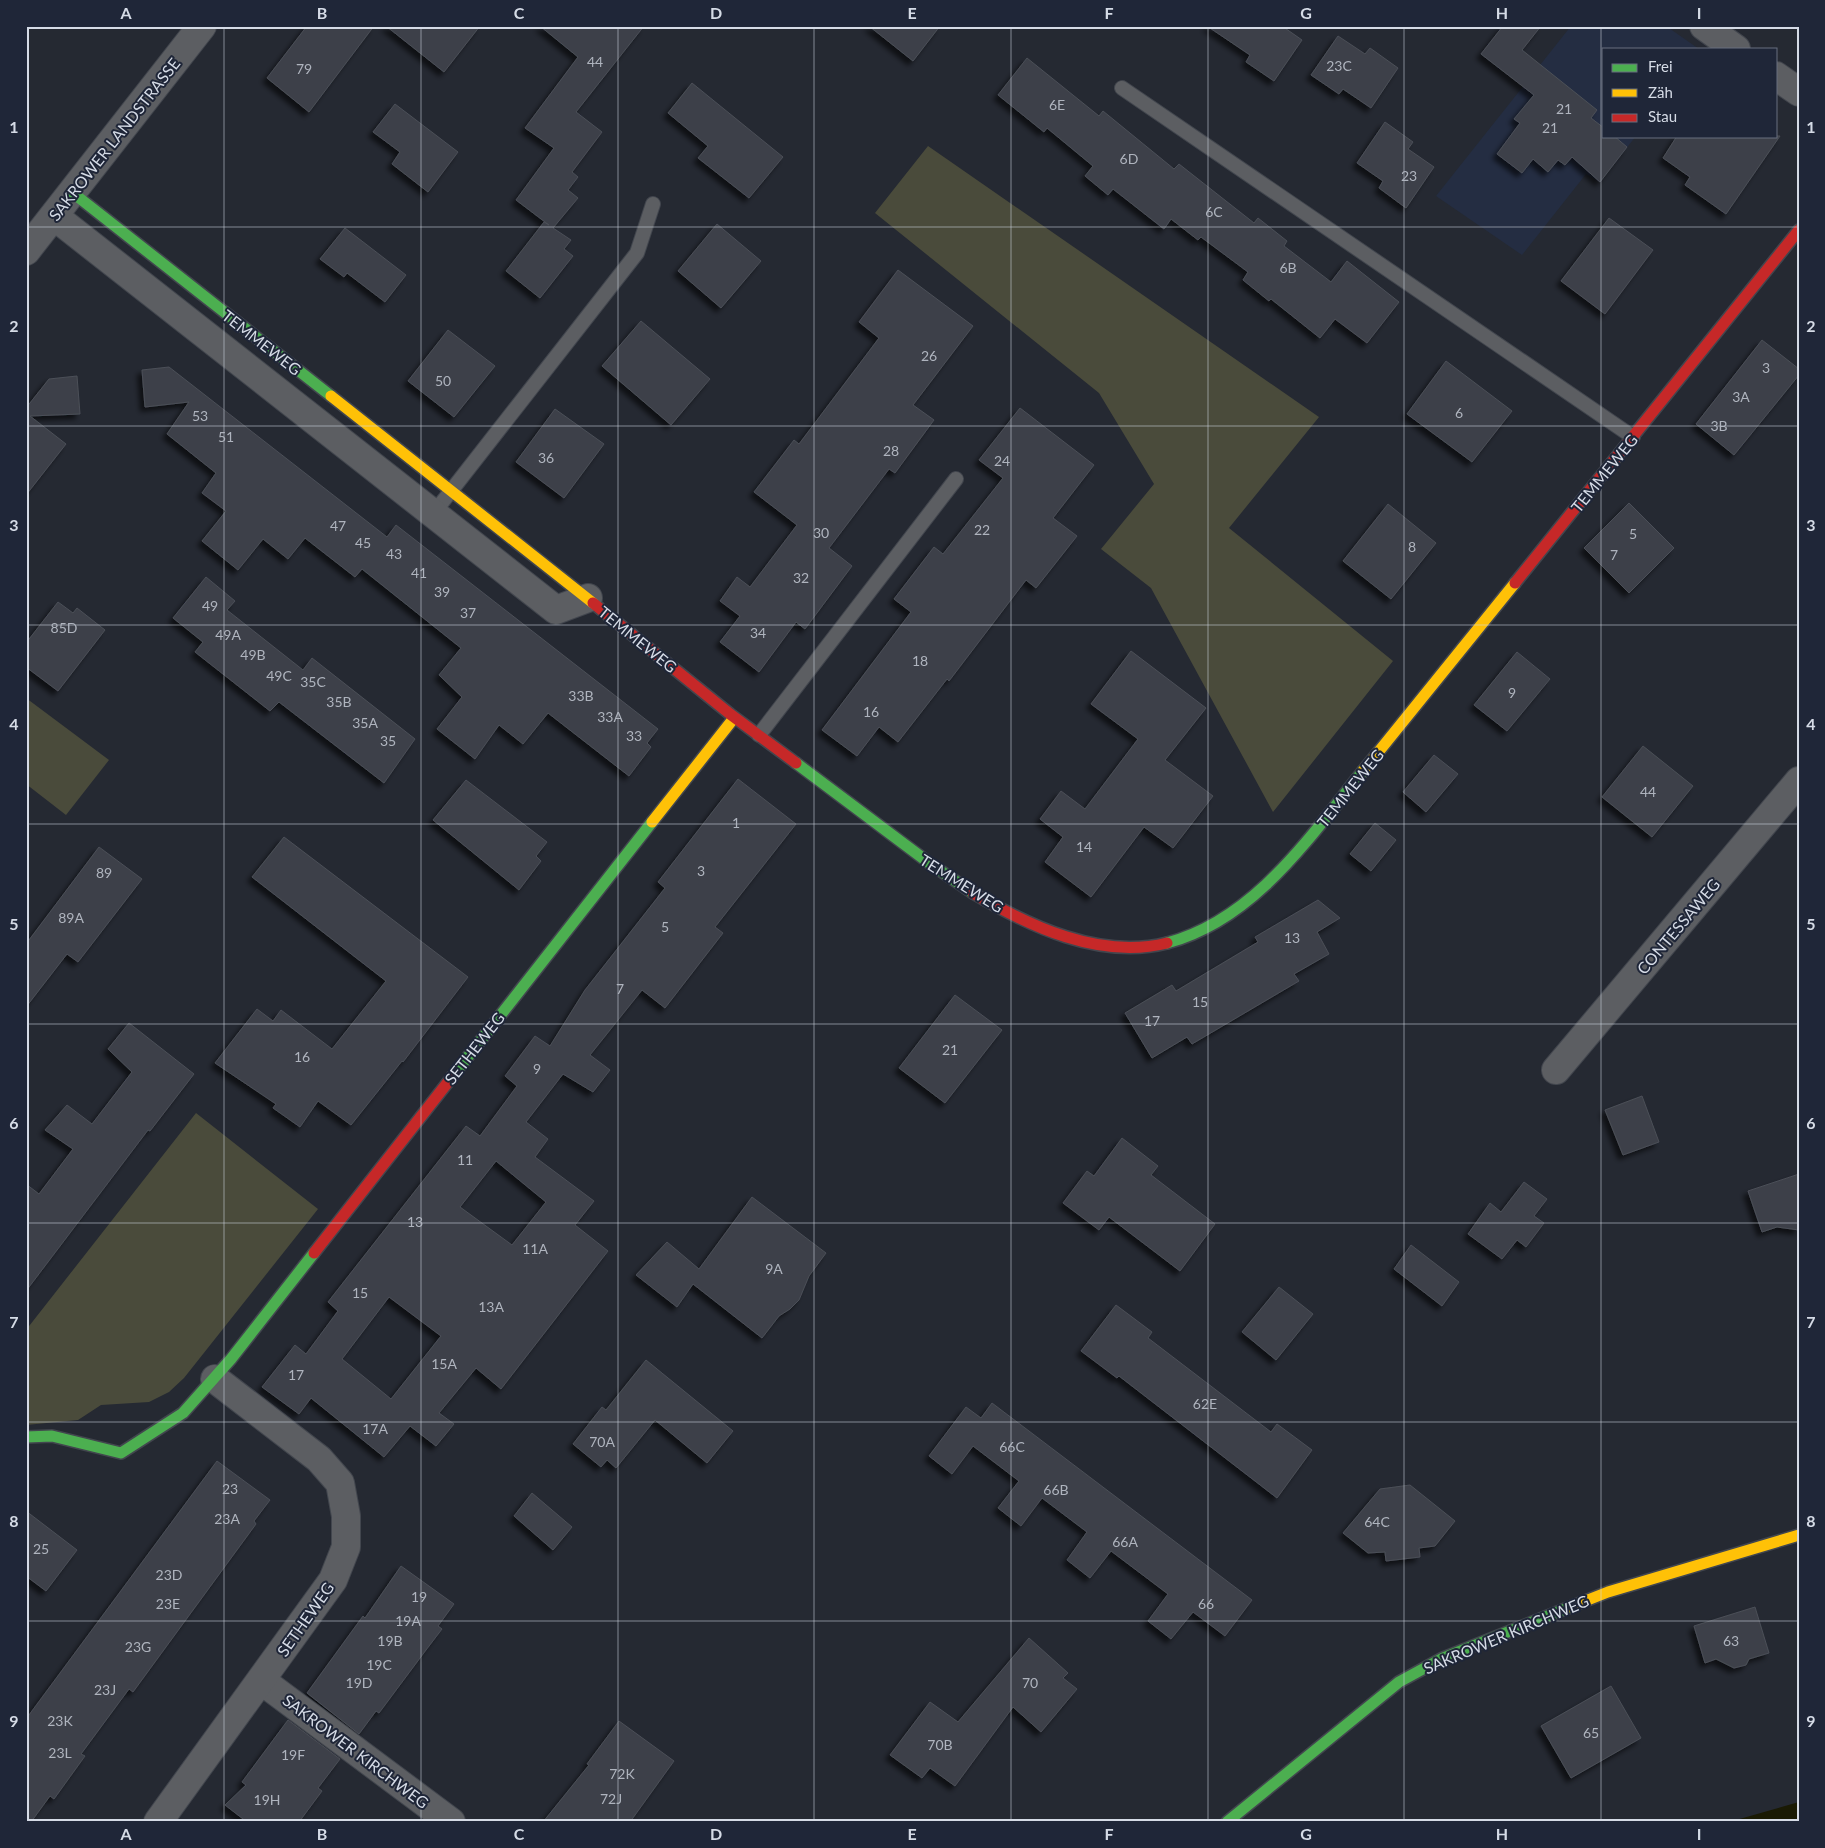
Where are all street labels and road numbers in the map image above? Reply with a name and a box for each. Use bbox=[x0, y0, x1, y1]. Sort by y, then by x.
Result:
street label: SAKROWER LANDSTRASSE bbox=[45, 54, 183, 224]
street label: TEMMEWEG bbox=[219, 305, 305, 379]
street label: TEMMEWEG bbox=[1567, 430, 1641, 516]
street label: TEMMEWEG bbox=[595, 602, 681, 676]
street label: TEMMEWEG bbox=[1313, 745, 1387, 831]
street label: TEMMEWEG bbox=[917, 850, 1007, 916]
street label: CONTESSAWEG bbox=[1633, 874, 1723, 978]
street label: SETHEWEG bbox=[440, 1008, 508, 1088]
street label: SETHEWEG bbox=[273, 1578, 337, 1660]
street label: SAKROWER KIRCHWEG bbox=[1421, 1591, 1591, 1677]
street label: SAKROWER KIRCHWEG bbox=[279, 1690, 433, 1812]

